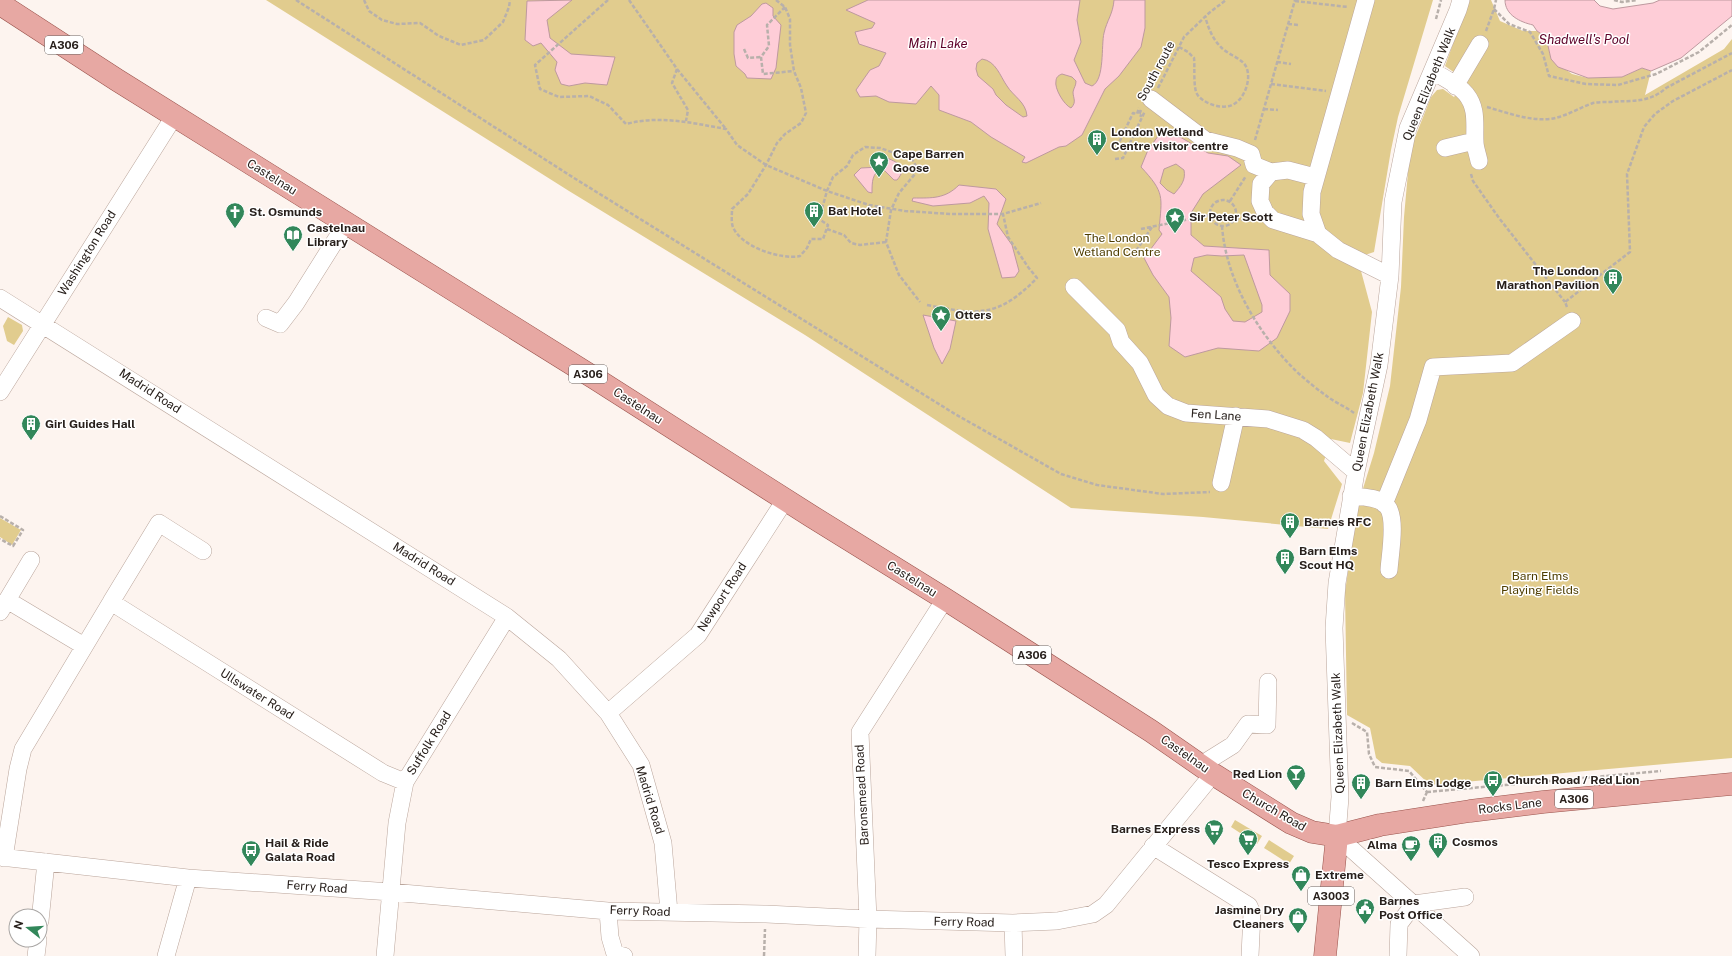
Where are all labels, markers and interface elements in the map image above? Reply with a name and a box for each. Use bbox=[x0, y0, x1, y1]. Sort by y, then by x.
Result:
street label: Queen Elizabeth Walk bbox=[1400, 25, 1458, 143]
water label: Shadwell's Pool bbox=[1538, 32, 1630, 47]
road number: A306 bbox=[45, 36, 83, 54]
water label: Main Lake bbox=[908, 36, 968, 51]
street label: South route bbox=[1134, 38, 1178, 103]
place label: London Wetland Centre visitor centre bbox=[1111, 125, 1228, 153]
building icon: London Wetland Centre visitor centre bbox=[1086, 128, 1108, 156]
place label: Cape Barren Goose bbox=[893, 147, 964, 175]
place icon: Cape Barren Goose bbox=[868, 150, 890, 178]
street label: Castelnau bbox=[245, 156, 300, 198]
building icon: Bat Hotel bbox=[803, 200, 825, 228]
church icon: St. Osmunds bbox=[224, 201, 246, 229]
place label: Bat Hotel bbox=[828, 204, 882, 218]
place label: St. Osmunds bbox=[249, 205, 322, 219]
place icon: Sir Peter Scott bbox=[1164, 206, 1186, 234]
street label: Washington Road bbox=[55, 208, 119, 298]
place label: Sir Peter Scott bbox=[1189, 210, 1273, 224]
place label: Castelnau Library bbox=[307, 221, 365, 249]
library icon: Castelnau Library bbox=[282, 224, 304, 252]
park label: The London Wetland Centre bbox=[1073, 231, 1161, 259]
place label: The London Marathon Pavilion bbox=[1496, 264, 1599, 292]
building icon: The London Marathon Pavilion bbox=[1602, 267, 1624, 295]
place icon: Otters bbox=[930, 304, 952, 332]
place label: Otters bbox=[955, 308, 992, 322]
street label: Queen Elizabeth Walk bbox=[1350, 351, 1387, 473]
road number: A306 bbox=[569, 365, 607, 383]
street label: Madrid Road bbox=[117, 366, 183, 416]
street label: Castelnau bbox=[611, 385, 665, 427]
street label: Fen Lane bbox=[1190, 406, 1242, 424]
building icon: Girl Guides Hall bbox=[20, 413, 42, 441]
place label: Girl Guides Hall bbox=[45, 417, 135, 431]
building icon: Barnes RFC bbox=[1279, 511, 1301, 539]
place label: Barnes RFC bbox=[1304, 515, 1372, 529]
street label: Madrid Road bbox=[390, 539, 458, 589]
place label: Barn Elms Scout HQ bbox=[1299, 544, 1357, 572]
building icon: Barn Elms Scout HQ bbox=[1274, 547, 1296, 575]
street label: Castelnau bbox=[885, 558, 940, 600]
street label: Newport Road bbox=[694, 560, 750, 634]
park label: Barn Elms Playing Fields bbox=[1501, 569, 1579, 597]
road number: A306 bbox=[1013, 646, 1051, 664]
street label: Ullswater Road bbox=[218, 666, 296, 722]
street label: Queen Elizabeth Walk bbox=[1329, 672, 1347, 794]
street label: Suffolk Road bbox=[404, 709, 454, 777]
street label: Castelnau bbox=[1158, 732, 1212, 776]
street label: Baronsmead Road bbox=[852, 744, 872, 846]
bar icon: Red Lion bbox=[1285, 763, 1307, 791]
street label: Madrid Road bbox=[633, 764, 667, 836]
place label: Red Lion bbox=[1233, 767, 1282, 781]
bus stop icon: Church Road / Red Lion bbox=[1482, 769, 1504, 797]
building icon: Barn Elms Lodge bbox=[1350, 772, 1372, 800]
place label: Church Road / Red Lion bbox=[1507, 773, 1639, 787]
place label: Barn Elms Lodge bbox=[1375, 776, 1471, 790]
street label: Church Road bbox=[1240, 786, 1308, 834]
road number: A306 bbox=[1555, 790, 1593, 808]
street label: Rocks Lane bbox=[1477, 795, 1543, 817]
supermarket icon: Barnes Express bbox=[1203, 818, 1225, 846]
place label: Barnes Express bbox=[1111, 822, 1200, 836]
supermarket icon: Tesco Express bbox=[1237, 828, 1259, 856]
building icon: Cosmos bbox=[1427, 831, 1449, 859]
cafe icon: Alma bbox=[1400, 834, 1422, 862]
place label: Cosmos bbox=[1452, 835, 1498, 849]
place label: Hail & Ride Galata Road bbox=[265, 836, 335, 864]
place label: Alma bbox=[1367, 838, 1397, 852]
bus stop icon: Hail & Ride Galata Road bbox=[240, 839, 262, 867]
place label: Tesco Express bbox=[1207, 857, 1289, 871]
shop icon: Extreme bbox=[1290, 864, 1312, 892]
place label: Extreme bbox=[1315, 868, 1364, 882]
street label: Ferry Road bbox=[286, 878, 348, 896]
road number: A3003 bbox=[1308, 887, 1354, 905]
place label: Barnes Post Office bbox=[1379, 894, 1443, 922]
public building icon: Barnes Post Office bbox=[1354, 897, 1376, 925]
street label: Ferry Road bbox=[609, 903, 671, 919]
place label: Jasmine Dry Cleaners bbox=[1215, 903, 1284, 931]
shop icon: Jasmine Dry Cleaners bbox=[1287, 906, 1309, 934]
north arrow bbox=[8, 908, 48, 948]
street label: Ferry Road bbox=[933, 914, 995, 930]
text: N bbox=[11, 919, 25, 931]

